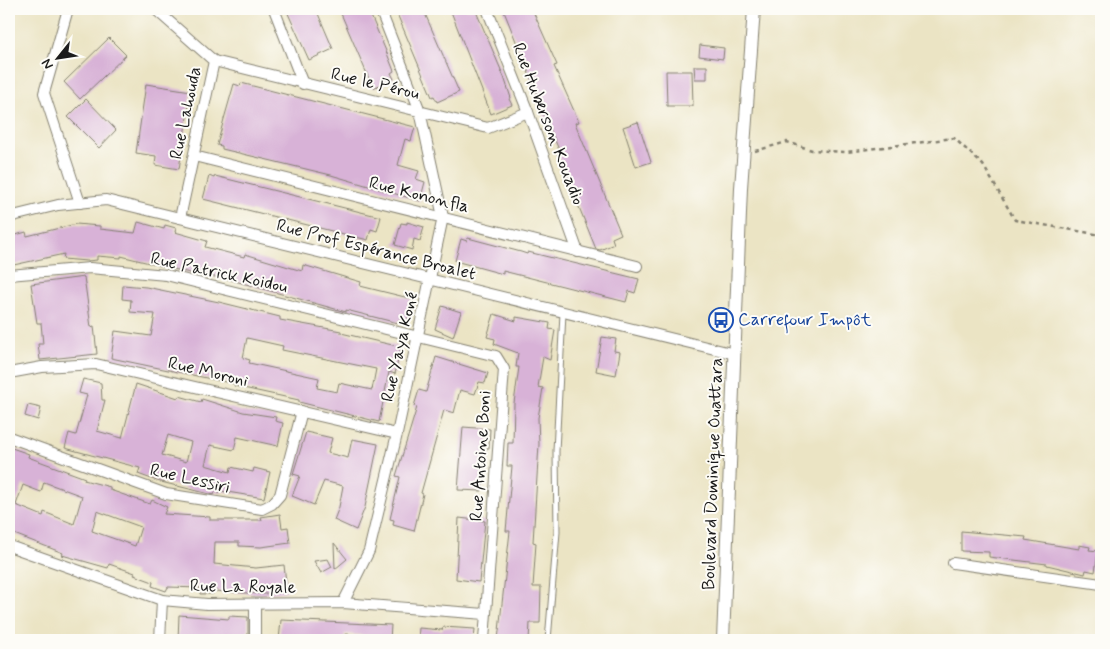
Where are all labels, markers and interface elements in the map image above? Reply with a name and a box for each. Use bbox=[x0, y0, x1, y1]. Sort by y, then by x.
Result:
north arrow bbox=[32, 32, 82, 82]
street label: Rue Huberson Kouadio bbox=[506, 39, 590, 209]
text: N bbox=[37, 55, 58, 73]
street label: Rue le Pérou bbox=[328, 62, 422, 106]
street label: Rue Lahouda bbox=[164, 64, 208, 162]
street label: Rue Kononfla bbox=[366, 171, 472, 219]
street label: Rue Prof Espérance Broalet bbox=[274, 214, 479, 286]
street label: Rue Patrick Koidou bbox=[148, 247, 290, 299]
street label: Rue Yaya Koné bbox=[376, 290, 424, 404]
bus stop icon: Carrefour Impôt bbox=[708, 307, 734, 333]
place label: Carrefour Impôt bbox=[738, 308, 872, 334]
street label: Rue Moroni bbox=[165, 351, 251, 393]
street label: Boulevard Dominique Ouattara bbox=[697, 357, 729, 591]
street label: Rue Antoine Boni bbox=[464, 390, 498, 522]
street label: Rue Lessiri bbox=[148, 458, 232, 500]
street label: Rue La Royale bbox=[190, 574, 296, 600]

